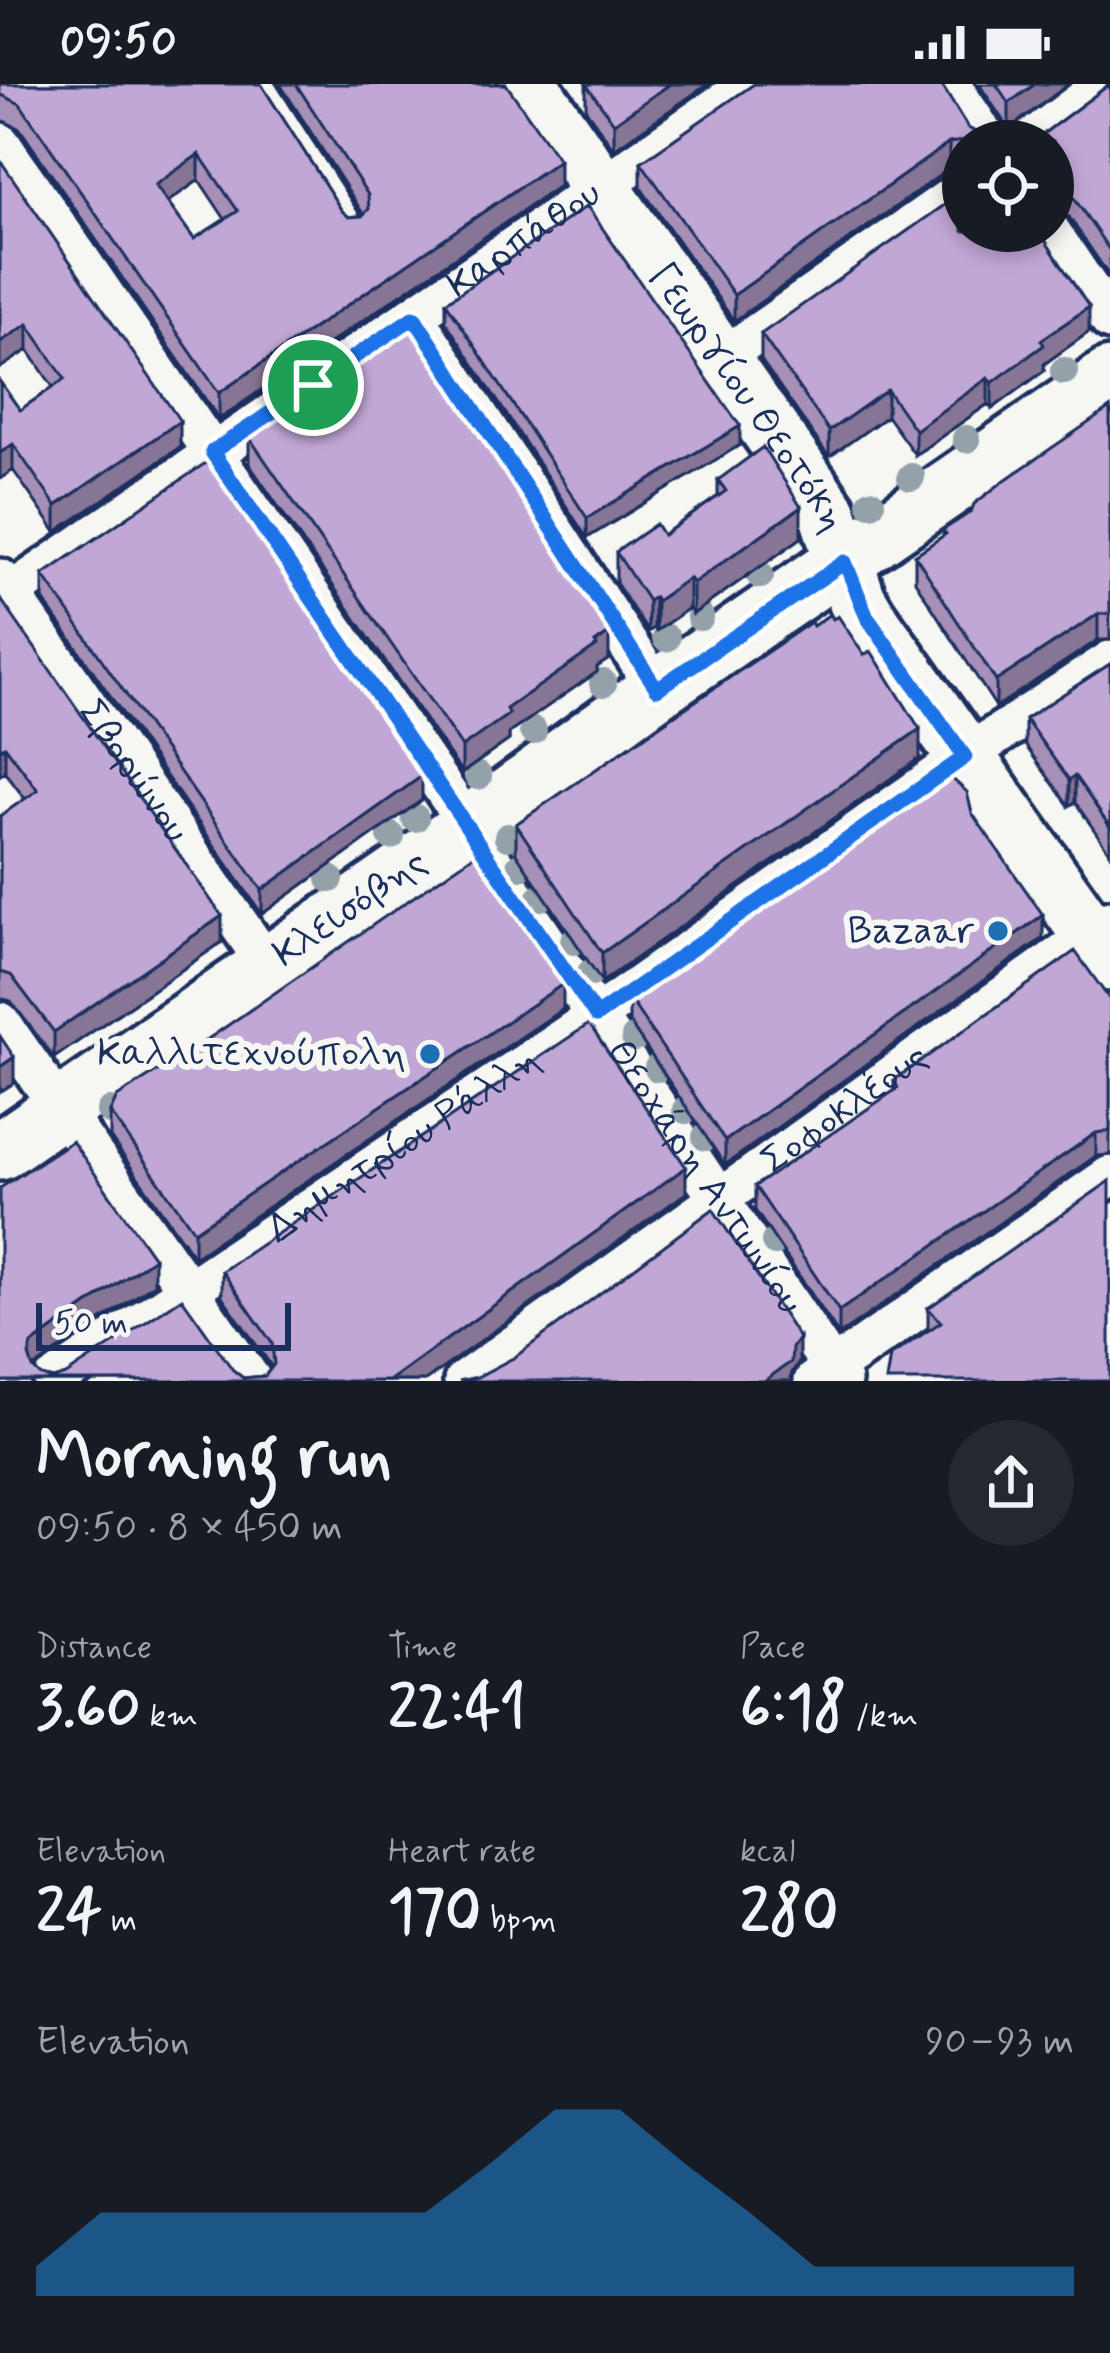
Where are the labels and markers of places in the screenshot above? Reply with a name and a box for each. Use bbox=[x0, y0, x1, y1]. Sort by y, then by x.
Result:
pin bbox=[262, 334, 364, 436]
place label: Bazaar bbox=[848, 906, 975, 957]
marker: Bazaar bbox=[985, 918, 1011, 944]
place label: Καλλιτεχνούπολη bbox=[97, 1029, 406, 1080]
marker: Καλλιτεχνούπολη bbox=[417, 1041, 443, 1067]

